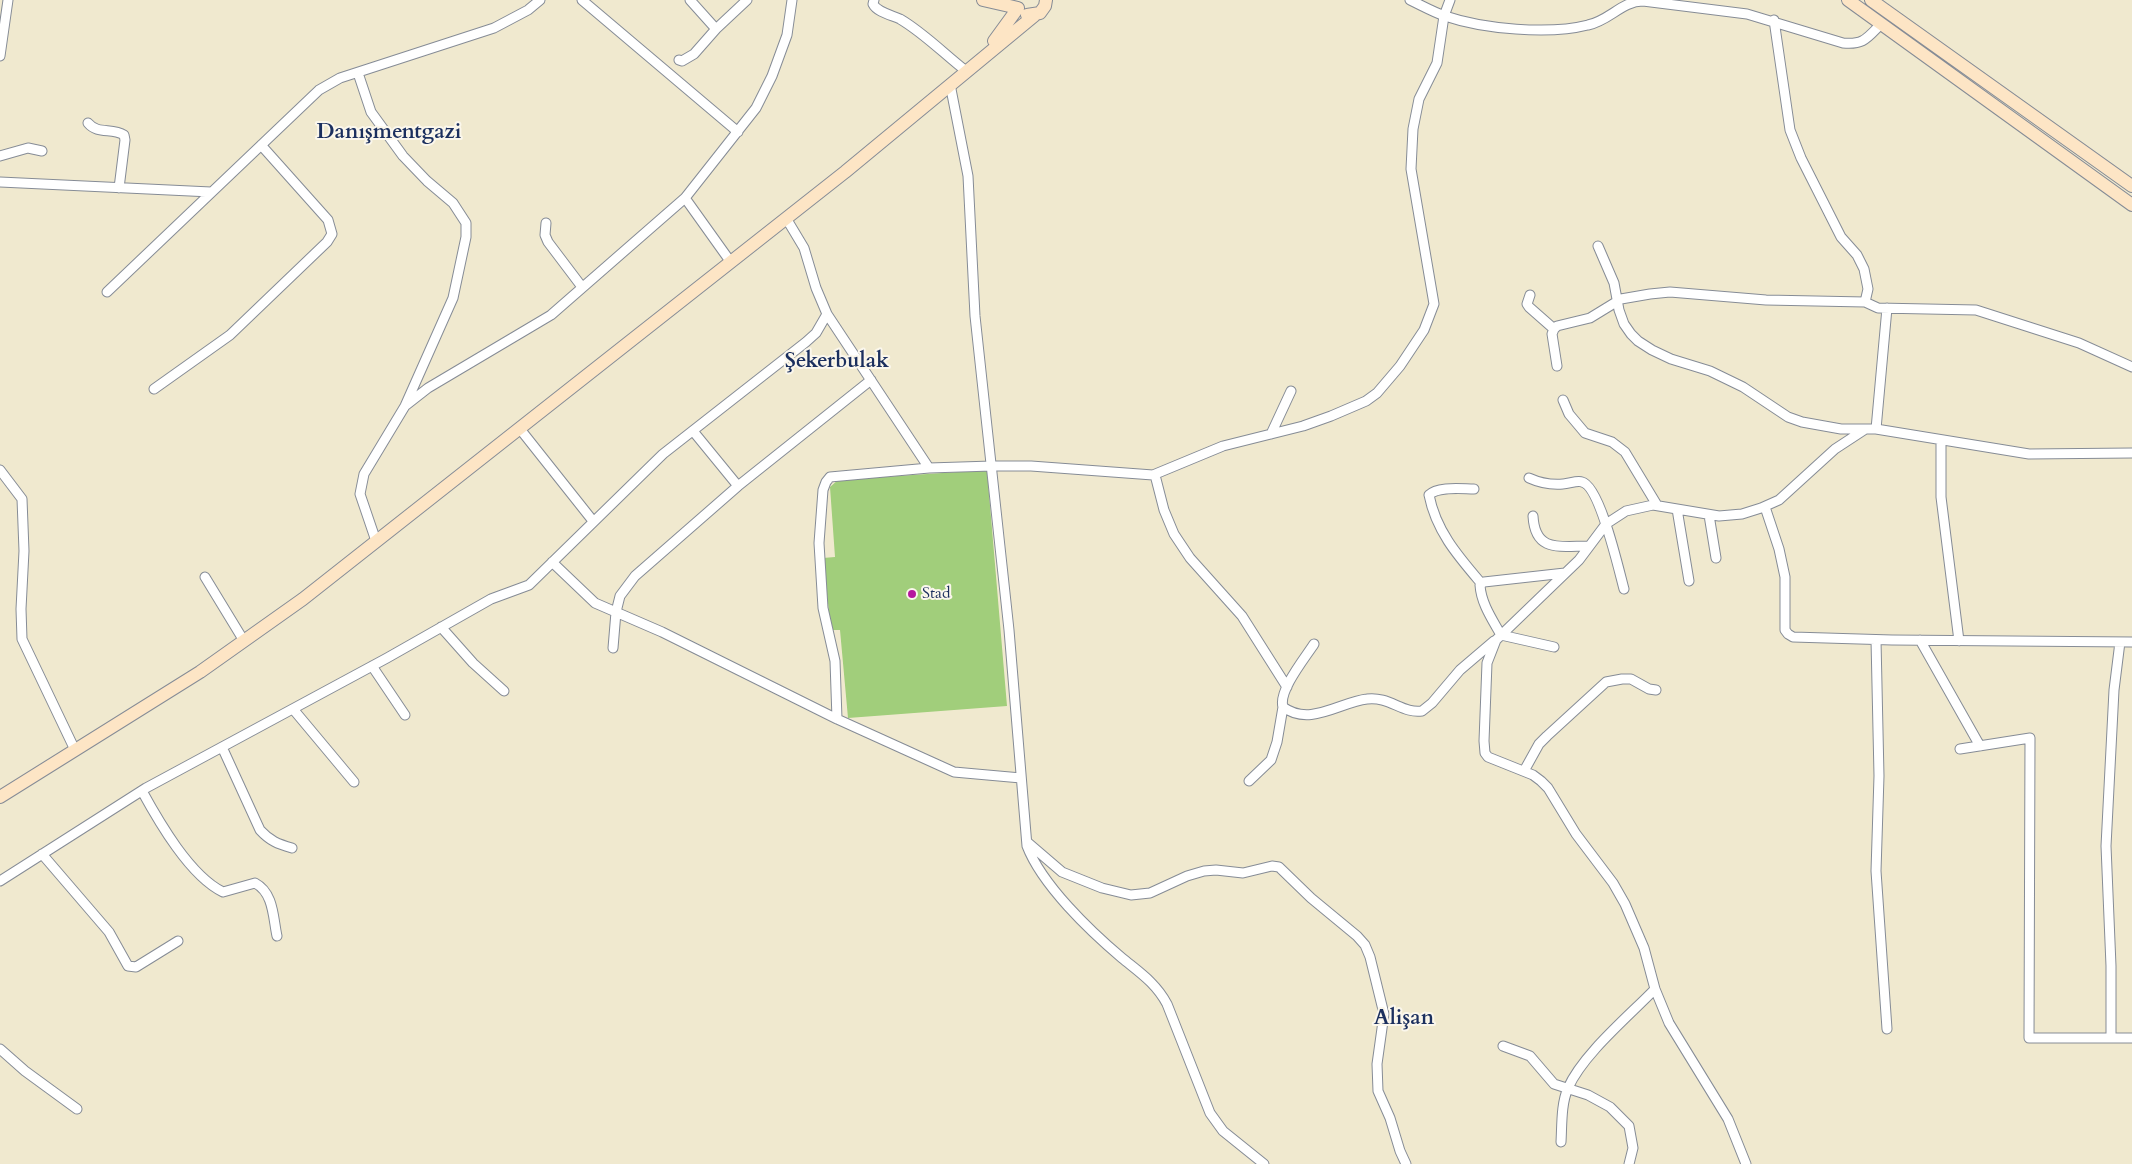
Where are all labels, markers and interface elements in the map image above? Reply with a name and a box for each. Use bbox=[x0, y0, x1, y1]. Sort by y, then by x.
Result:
district label: Danışmentgazi bbox=[316, 120, 462, 146]
district label: Şekerbulak bbox=[785, 349, 889, 375]
place label: Stad bbox=[922, 584, 950, 604]
marker: Stad bbox=[906, 588, 918, 600]
district label: Alişan bbox=[1374, 1006, 1434, 1032]

